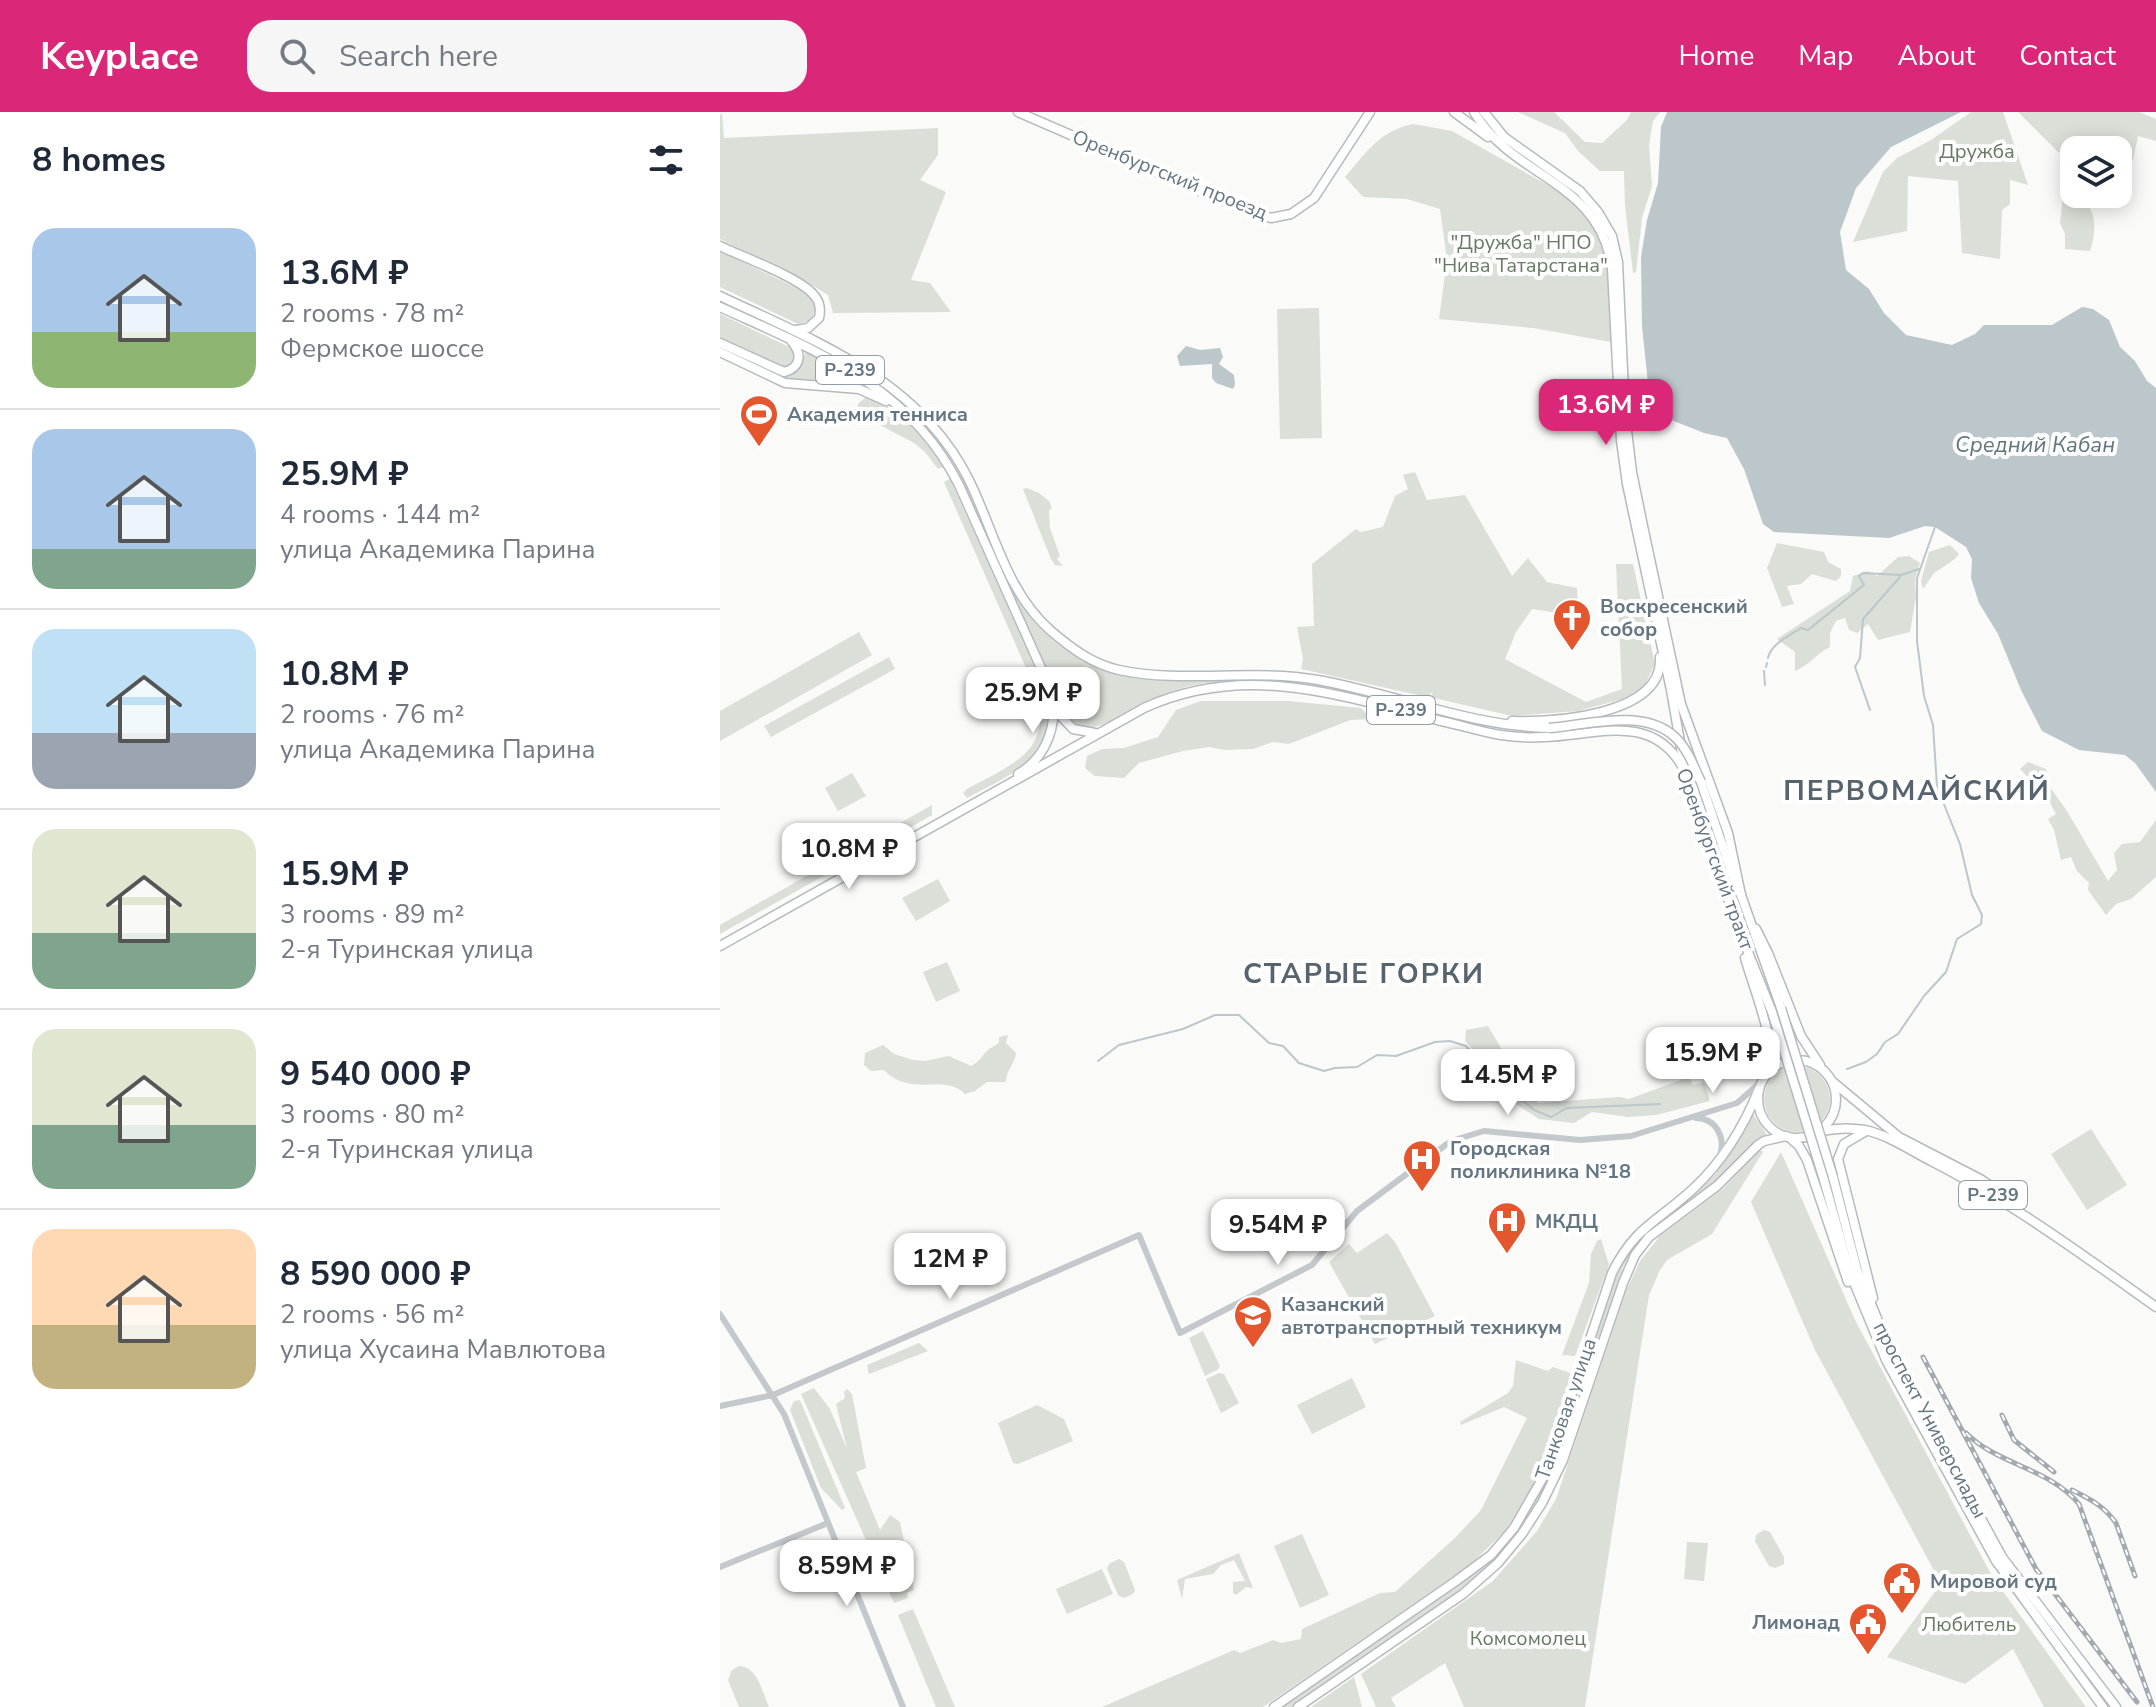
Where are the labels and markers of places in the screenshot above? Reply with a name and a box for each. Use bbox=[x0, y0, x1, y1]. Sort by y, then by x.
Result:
pin: 13.6M ₽ bbox=[1532, 379, 1680, 447]
sports icon: Академия тенниса bbox=[738, 393, 780, 448]
place label: Академия тенниса bbox=[787, 401, 968, 428]
place label: Воскресенский собор bbox=[1600, 593, 1748, 643]
church icon: Воскресенский собор bbox=[1551, 597, 1593, 652]
pin: 25.9M ₽ bbox=[959, 667, 1107, 735]
pin: 10.8M ₽ bbox=[775, 823, 923, 891]
pin: 15.9M ₽ bbox=[1639, 1027, 1787, 1095]
pin: 14.5M ₽ bbox=[1434, 1049, 1582, 1117]
place label: Городская поликлиника №18 bbox=[1450, 1135, 1631, 1185]
hospital icon: Городская поликлиника №18 bbox=[1401, 1138, 1443, 1193]
pin: 9.54M ₽ bbox=[1204, 1199, 1352, 1267]
hospital icon: МКДЦ bbox=[1486, 1200, 1528, 1255]
place label: МКДЦ bbox=[1535, 1208, 1598, 1235]
pin: 12M ₽ bbox=[894, 1233, 1006, 1301]
place label: Казанский автотранспортный техникум bbox=[1281, 1291, 1562, 1341]
school or university icon: Казанский автотранспортный техникум bbox=[1232, 1294, 1274, 1349]
pin: 8.59M ₽ bbox=[773, 1540, 921, 1608]
public building icon: Мировой суд bbox=[1881, 1560, 1923, 1615]
place label: Мировой суд bbox=[1930, 1568, 2057, 1595]
public building icon: Лимонад bbox=[1847, 1601, 1889, 1656]
place label: Лимонад bbox=[1752, 1609, 1840, 1636]

